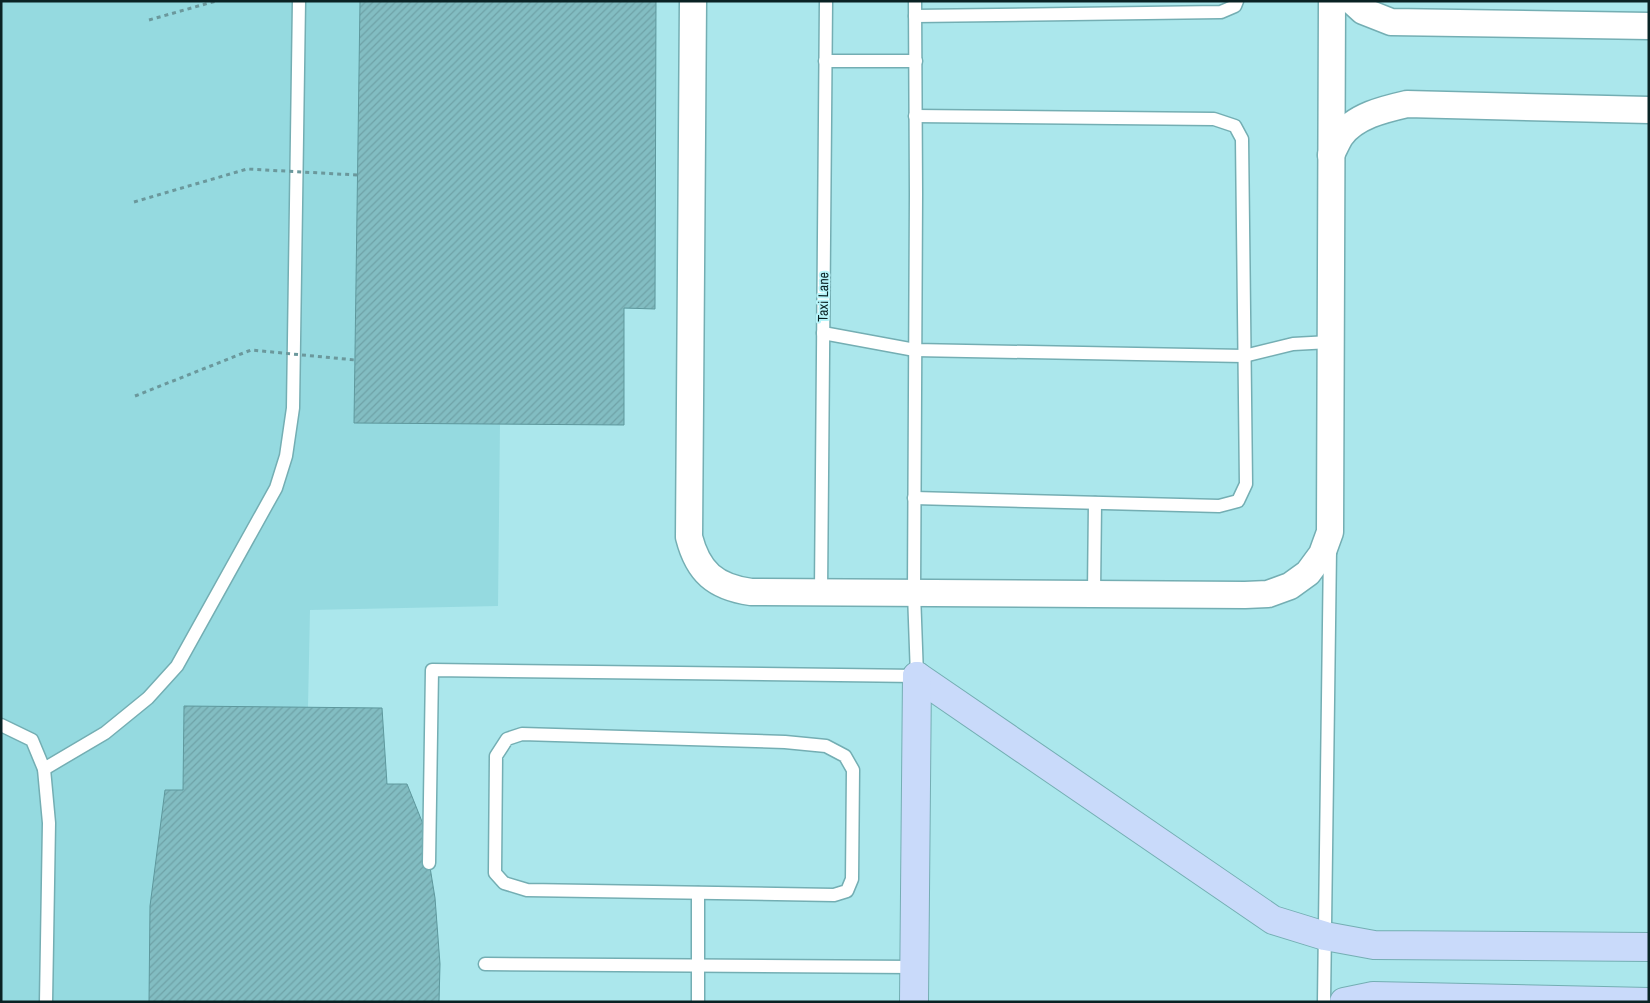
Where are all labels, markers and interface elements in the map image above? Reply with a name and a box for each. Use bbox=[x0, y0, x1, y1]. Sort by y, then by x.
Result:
street label: Taxi Lane bbox=[814, 272, 832, 322]

